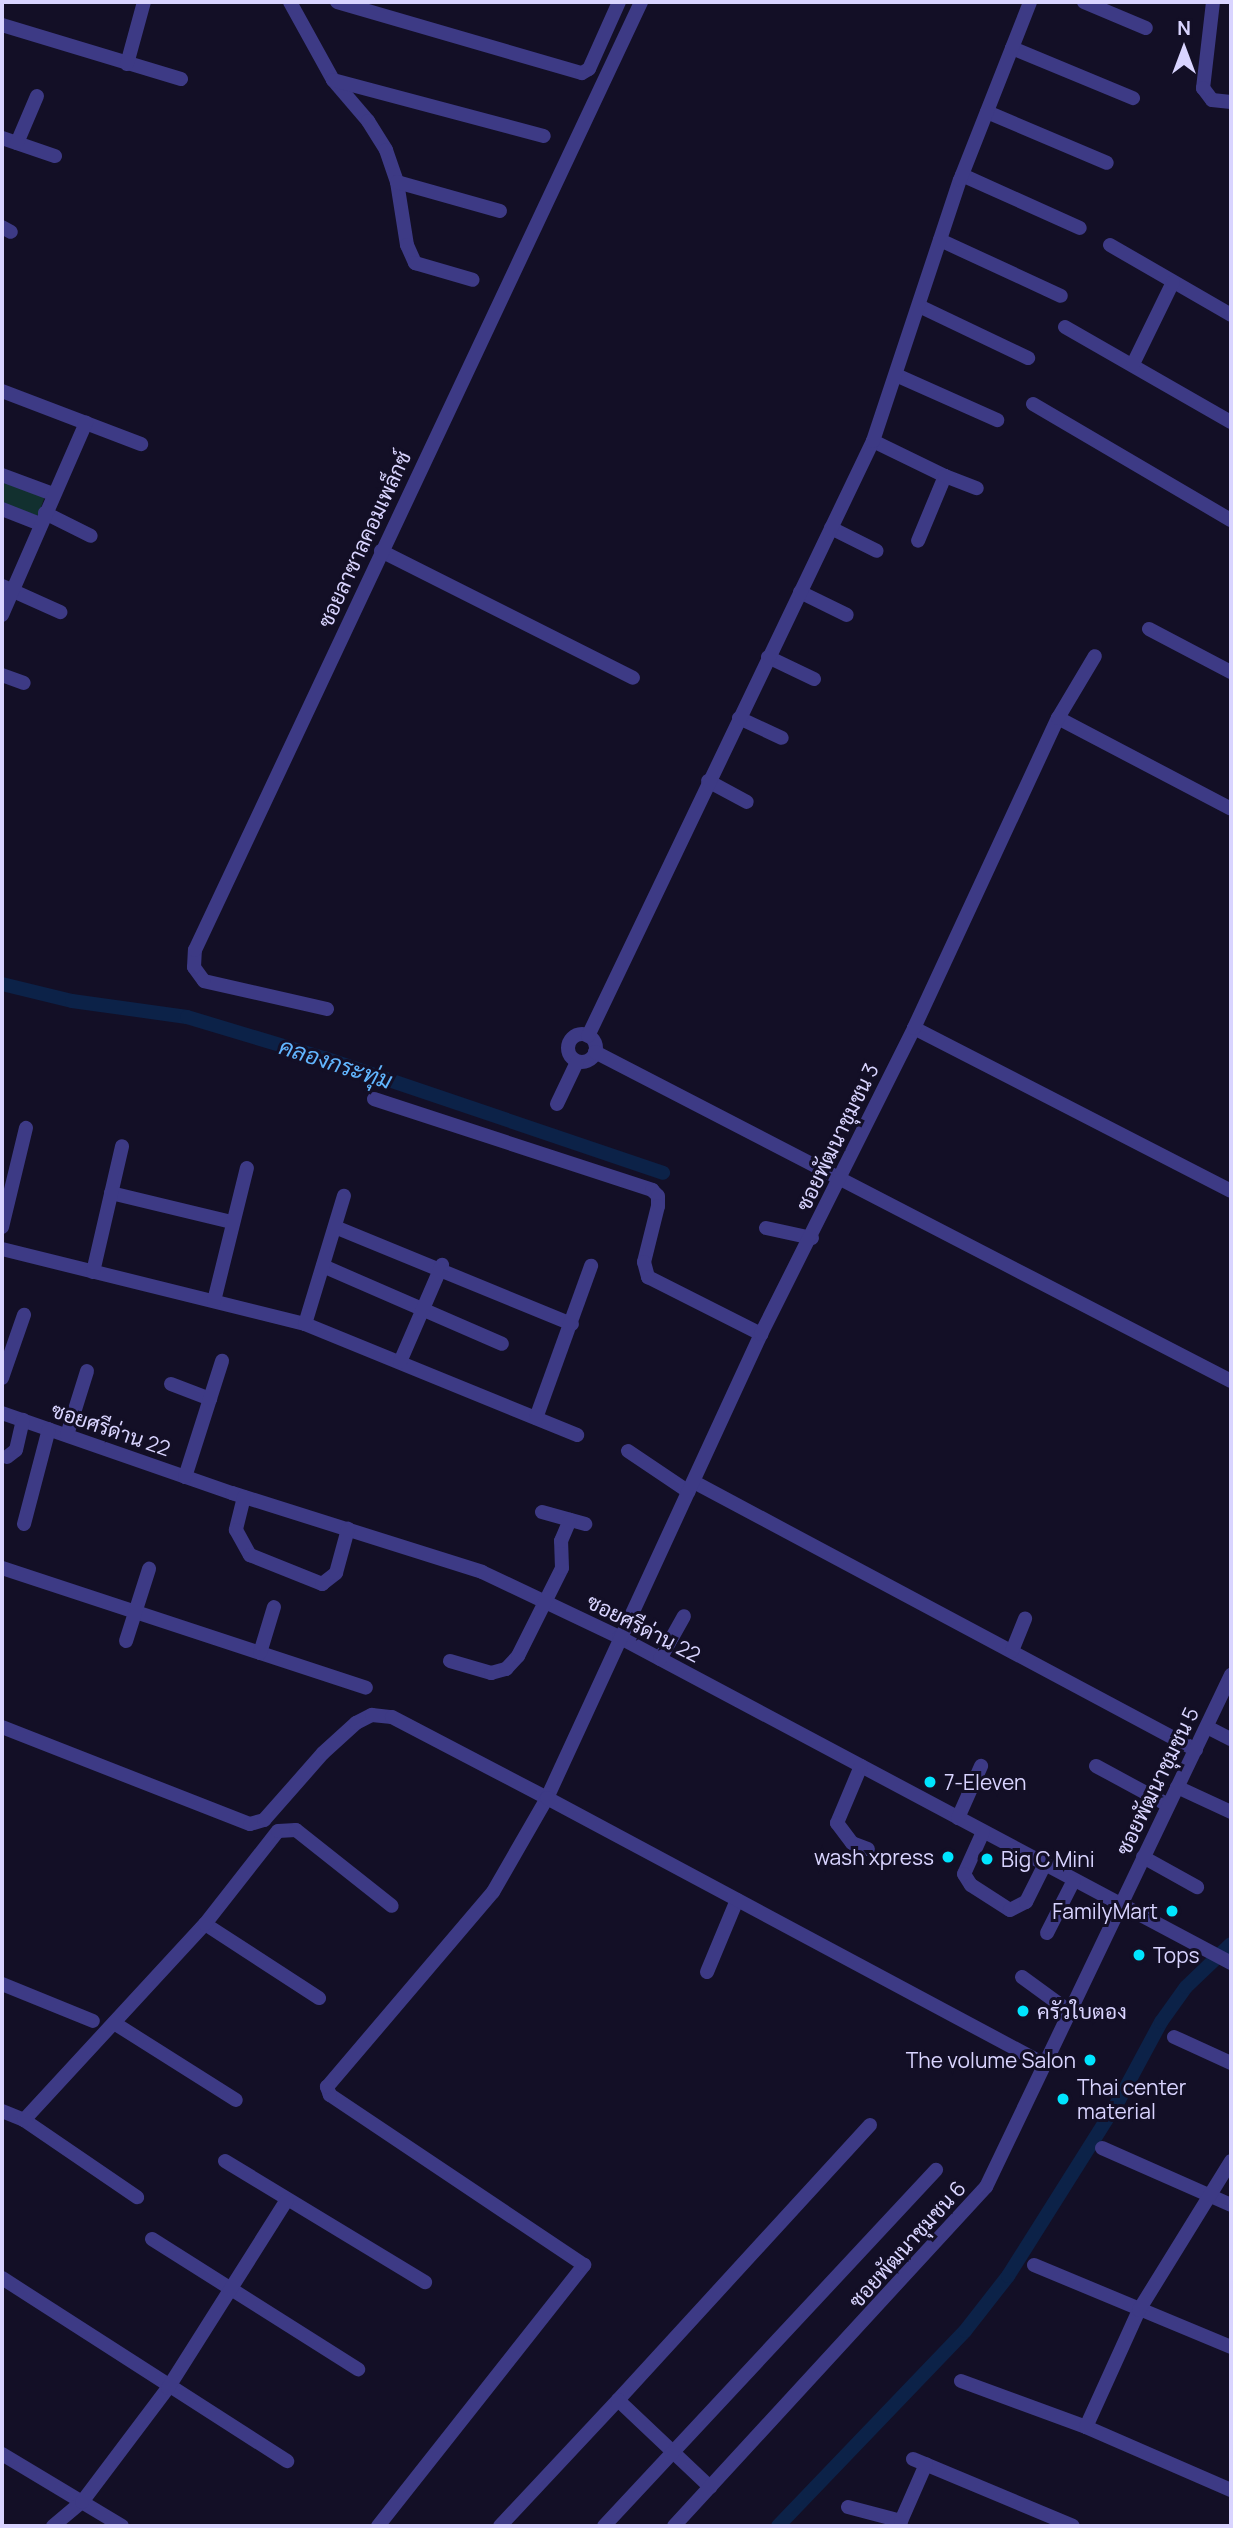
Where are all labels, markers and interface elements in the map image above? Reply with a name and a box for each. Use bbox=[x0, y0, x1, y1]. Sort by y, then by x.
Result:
north arrow bbox=[1149, 14, 1219, 84]
text: N bbox=[1177, 15, 1191, 41]
street label: ซอยลาซาลคอมเพล็กซ์ bbox=[312, 447, 416, 631]
water label: คลองกระทุ่ม bbox=[276, 1032, 396, 1094]
street label: ซอยพัฒนาชุมชน 3 bbox=[790, 1059, 884, 1215]
street label: ซอยศรีด่าน 22 bbox=[48, 1397, 174, 1461]
street label: ซอยศรีด่าน 22 bbox=[583, 1589, 705, 1667]
street label: ซอยพัฒนาชุมชน 5 bbox=[1110, 1703, 1204, 1859]
place label: 7-Eleven bbox=[944, 1769, 1026, 1795]
marker: 7-Eleven bbox=[922, 1774, 938, 1790]
place label: wash xpress bbox=[814, 1844, 934, 1870]
place label: Big C Mini bbox=[1001, 1846, 1095, 1872]
marker: wash xpress bbox=[940, 1849, 956, 1865]
marker: Big C Mini bbox=[979, 1851, 995, 1867]
place label: FamilyMart bbox=[1052, 1898, 1158, 1924]
marker: FamilyMart bbox=[1164, 1903, 1180, 1919]
place label: Tops bbox=[1153, 1942, 1200, 1968]
marker: Tops bbox=[1131, 1947, 1147, 1963]
place label: ครัวใบตอง bbox=[1037, 1998, 1127, 2024]
marker: ครัวใบตอง bbox=[1015, 2003, 1031, 2019]
place label: The volume Salon bbox=[906, 2047, 1076, 2073]
marker: The volume Salon bbox=[1082, 2052, 1098, 2068]
place label: Thai center material bbox=[1077, 2074, 1186, 2124]
marker: Thai center material bbox=[1055, 2091, 1071, 2107]
street label: ซอยพัฒนาชุมชน 6 bbox=[843, 2175, 971, 2313]

